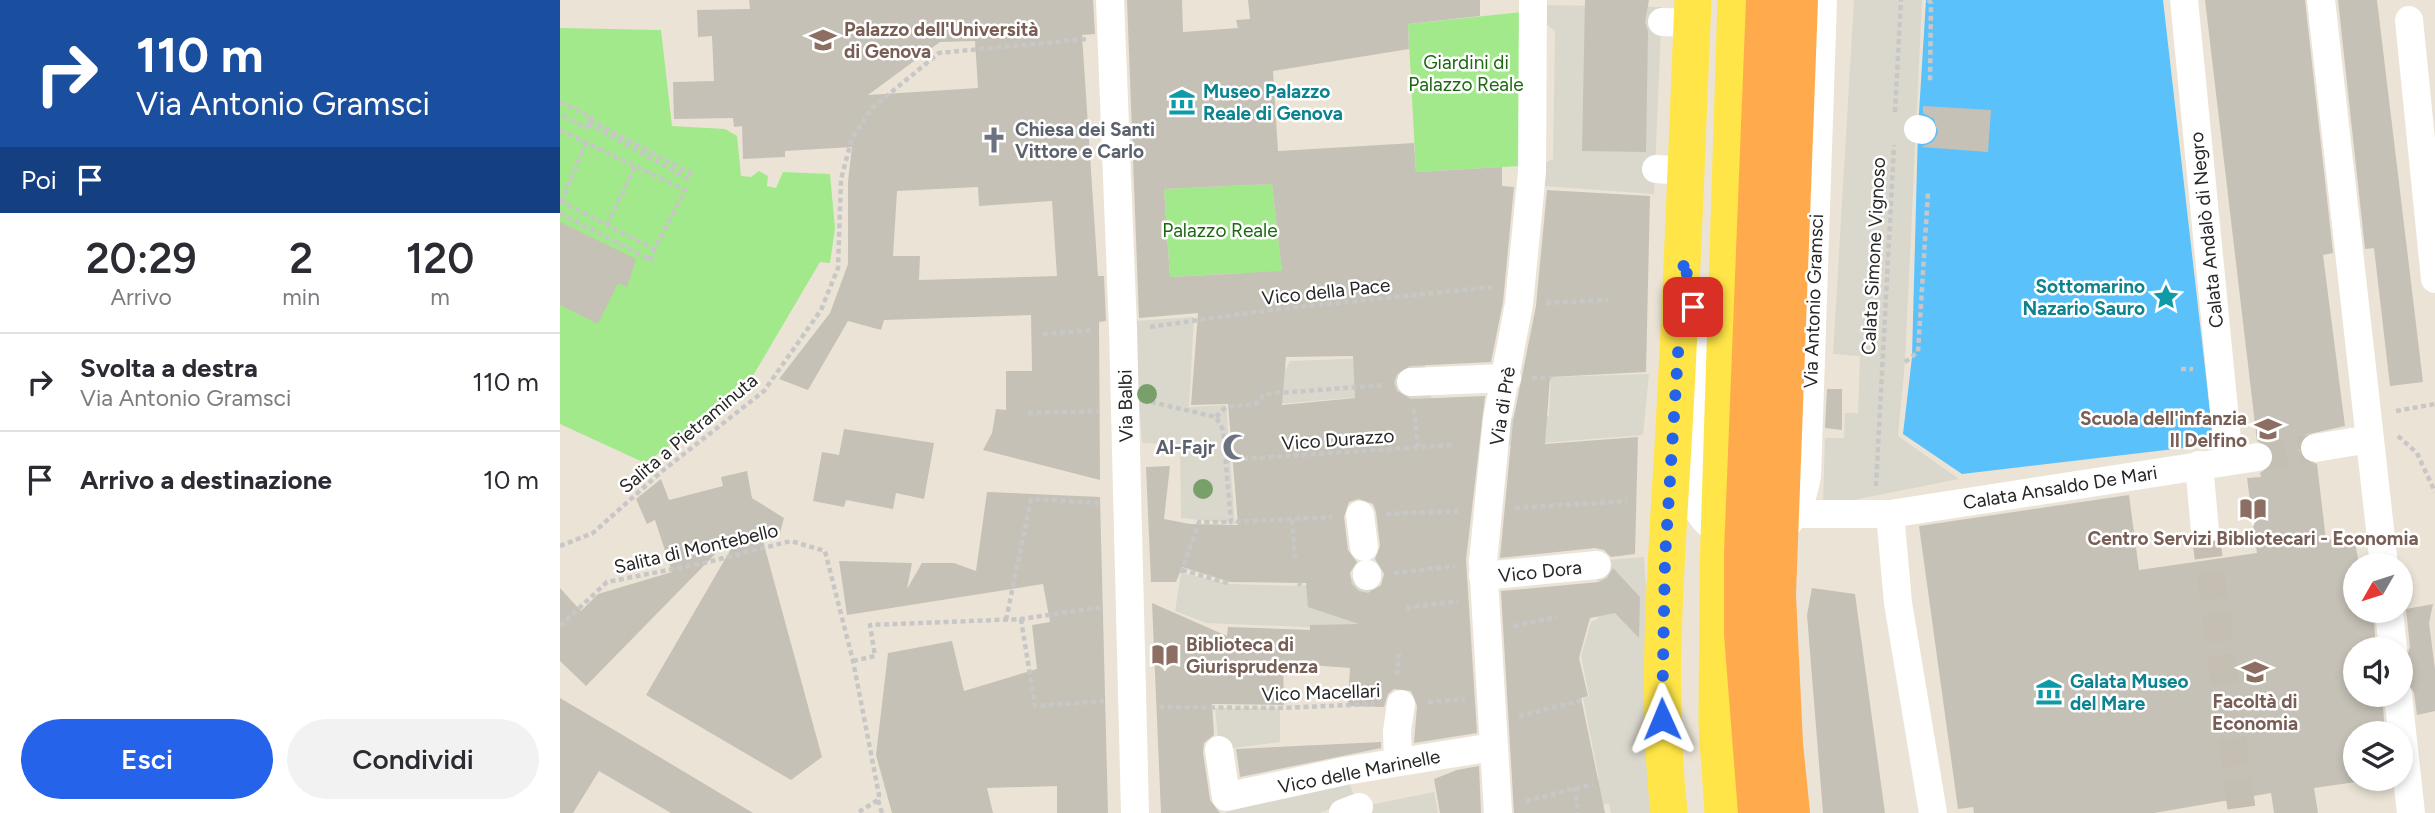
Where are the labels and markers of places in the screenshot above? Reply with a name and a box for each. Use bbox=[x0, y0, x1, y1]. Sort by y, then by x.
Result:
place label: Palazzo dell'Università di Genova bbox=[844, 18, 1038, 63]
school or university icon: Palazzo dell'Università di Genova bbox=[808, 25, 838, 55]
place label: Museo Palazzo Reale di Genova bbox=[1203, 80, 1343, 125]
museum icon: Museo Palazzo Reale di Genova bbox=[1167, 87, 1197, 117]
place label: Chiesa dei Santi Vittore e Carlo bbox=[1015, 118, 1155, 163]
church icon: Chiesa dei Santi Vittore e Carlo bbox=[979, 125, 1009, 155]
place label: Sottomarino Nazario Sauro bbox=[2023, 275, 2145, 320]
pin bbox=[1663, 277, 1723, 337]
place icon: Sottomarino Nazario Sauro bbox=[2151, 282, 2181, 312]
place label: Scuola dell'infanzia Il Delfino bbox=[2080, 407, 2247, 452]
school or university icon: Scuola dell'infanzia Il Delfino bbox=[2253, 414, 2283, 444]
mosque icon: Al-Fajr bbox=[1221, 432, 1251, 462]
place label: Al-Fajr bbox=[1156, 436, 1215, 459]
library icon: Centro Servizi Bibliotecari - Economia bbox=[2238, 494, 2268, 524]
place label: Centro Servizi Bibliotecari - Economia bbox=[2087, 527, 2419, 550]
place label: Biblioteca di Giurisprudenza bbox=[1186, 633, 1318, 678]
library icon: Biblioteca di Giurisprudenza bbox=[1150, 640, 1180, 670]
school or university icon: Facoltà di Economia bbox=[2240, 657, 2270, 687]
place label: Galata Museo del Mare bbox=[2070, 670, 2189, 715]
museum icon: Galata Museo del Mare bbox=[2034, 677, 2064, 707]
place label: Facoltà di Economia bbox=[2212, 690, 2298, 735]

